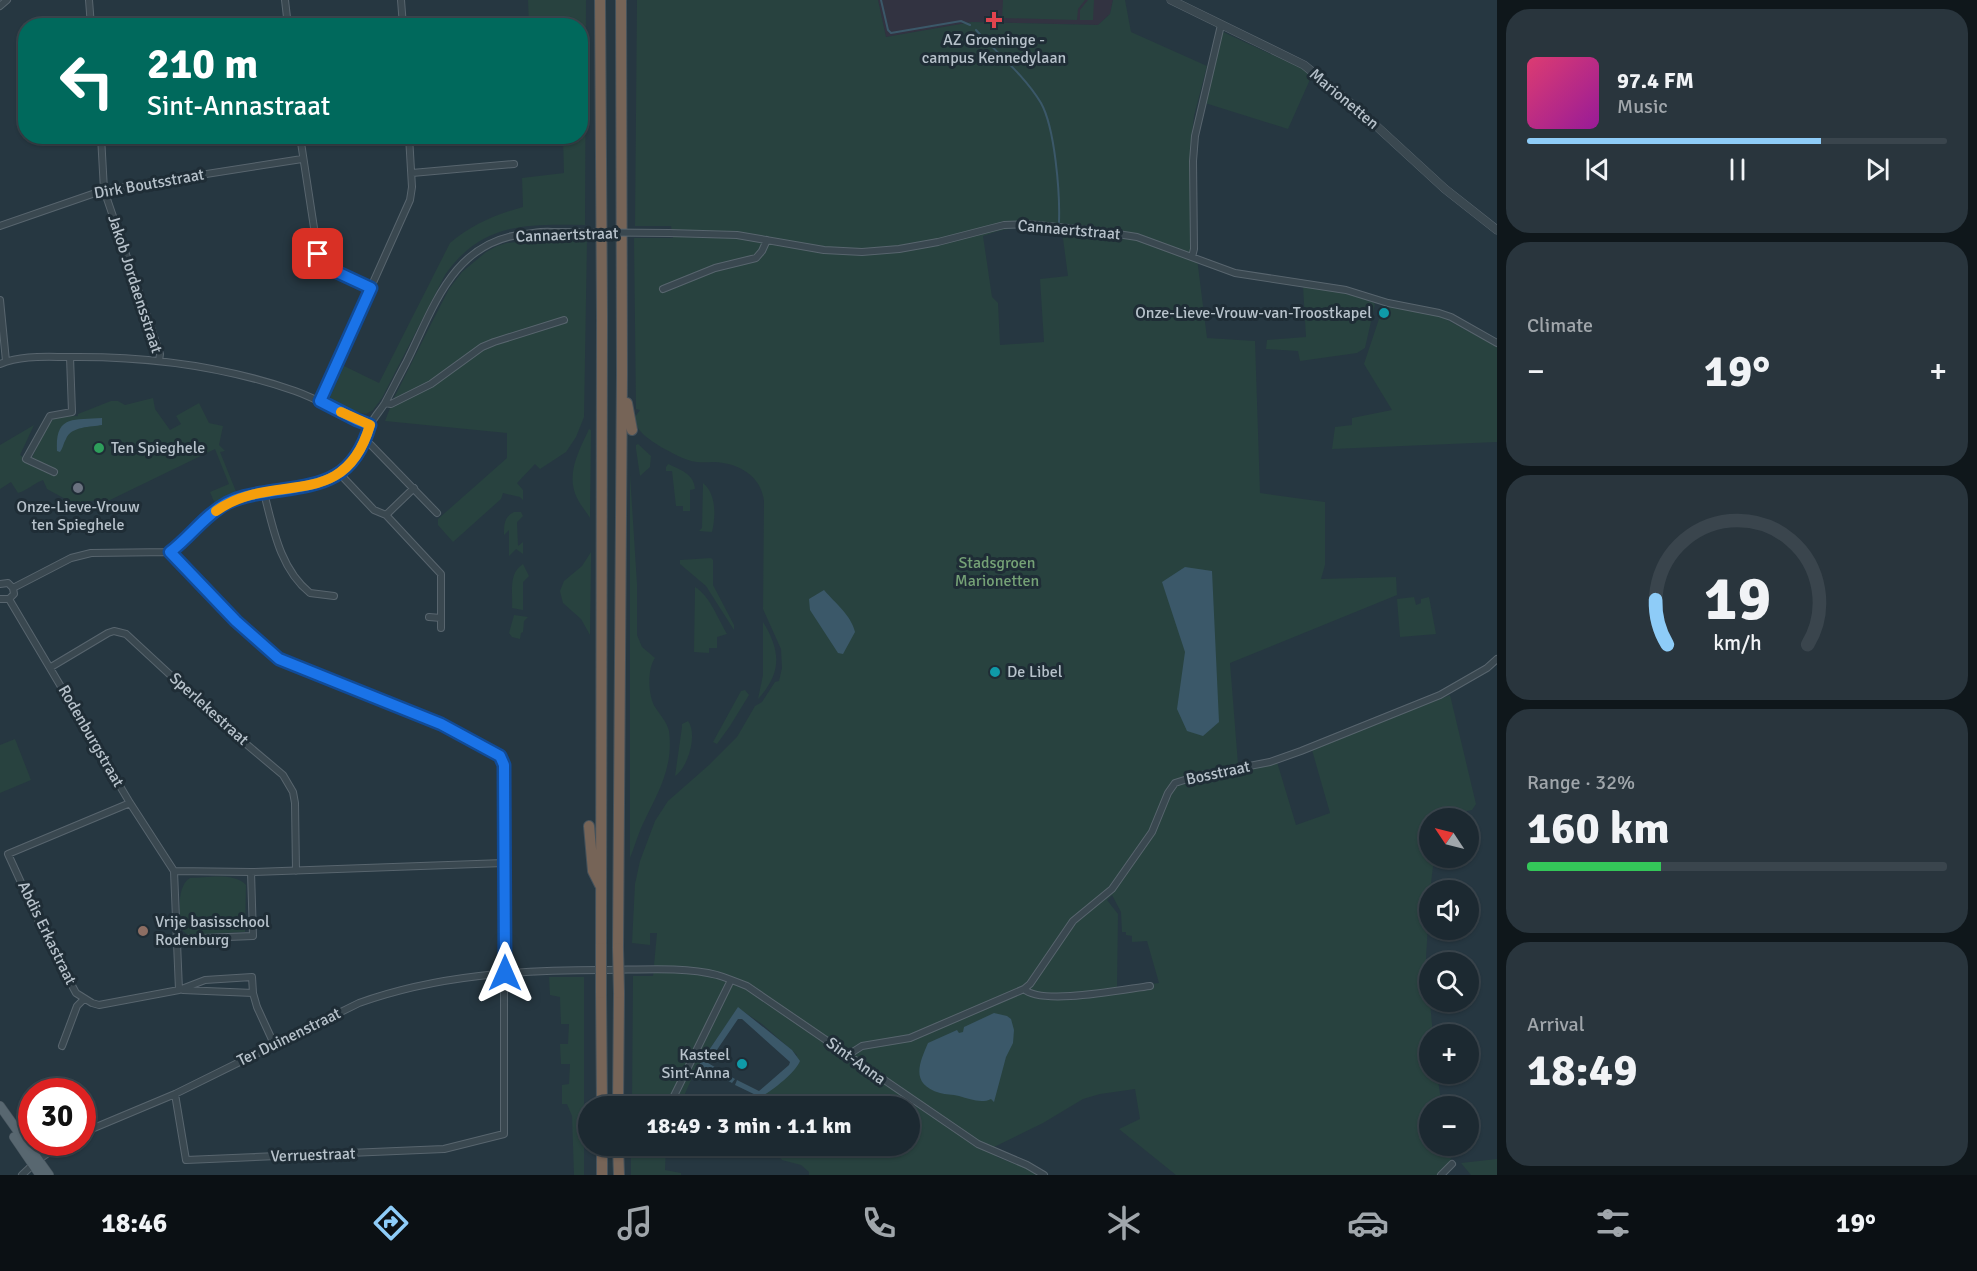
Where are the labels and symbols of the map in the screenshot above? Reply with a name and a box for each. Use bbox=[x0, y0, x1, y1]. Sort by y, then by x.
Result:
marker: AZ Groeninge - campus Kennedylaan bbox=[985, 11, 1003, 29]
place label: AZ Groeninge - campus Kennedylaan bbox=[922, 30, 1066, 68]
street label: Marionetten bbox=[1305, 64, 1383, 134]
street label: Dirk Boutsstraat bbox=[92, 164, 206, 204]
street label: Jakob Jordaensstraat bbox=[103, 212, 167, 356]
street label: Cannaertstraat bbox=[1017, 216, 1122, 244]
street label: Cannaertstraat bbox=[515, 223, 619, 247]
pin bbox=[292, 228, 343, 279]
place label: Onze-Lieve-Vrouw-van-Troostkapel bbox=[1135, 303, 1372, 323]
marker: Onze-Lieve-Vrouw-van-Troostkapel bbox=[1377, 306, 1391, 320]
place label: Ten Spieghele bbox=[111, 438, 205, 458]
marker: Ten Spieghele bbox=[92, 441, 106, 455]
marker: Onze-Lieve-Vrouw ten Spieghele bbox=[71, 481, 85, 495]
place label: Onze-Lieve-Vrouw ten Spieghele bbox=[16, 497, 140, 535]
park label: Stadsgroen Marionetten bbox=[955, 553, 1039, 591]
place label: De Libel bbox=[1007, 662, 1063, 682]
marker: De Libel bbox=[988, 665, 1002, 679]
street label: Sperlekestraat bbox=[165, 668, 253, 750]
street label: Rodenburgstraat bbox=[54, 681, 128, 791]
street label: Bosstraat bbox=[1184, 756, 1252, 790]
north arrow bbox=[1419, 808, 1479, 868]
street label: Abdis Erkastraat bbox=[13, 878, 81, 988]
place label: Vrije basisschool Rodenburg bbox=[155, 912, 270, 950]
marker: Vrije basisschool Rodenburg bbox=[136, 924, 150, 938]
position arrow bbox=[473, 941, 537, 1005]
street label: Ter Duinenstraat bbox=[234, 1003, 344, 1071]
street label: Sint-Anna bbox=[822, 1033, 890, 1089]
place label: Kasteel Sint-Anna bbox=[661, 1045, 730, 1083]
marker: Kasteel Sint-Anna bbox=[735, 1057, 749, 1071]
speed limit sign: 30 bbox=[18, 1078, 96, 1156]
street label: Verruestraat bbox=[270, 1144, 356, 1166]

